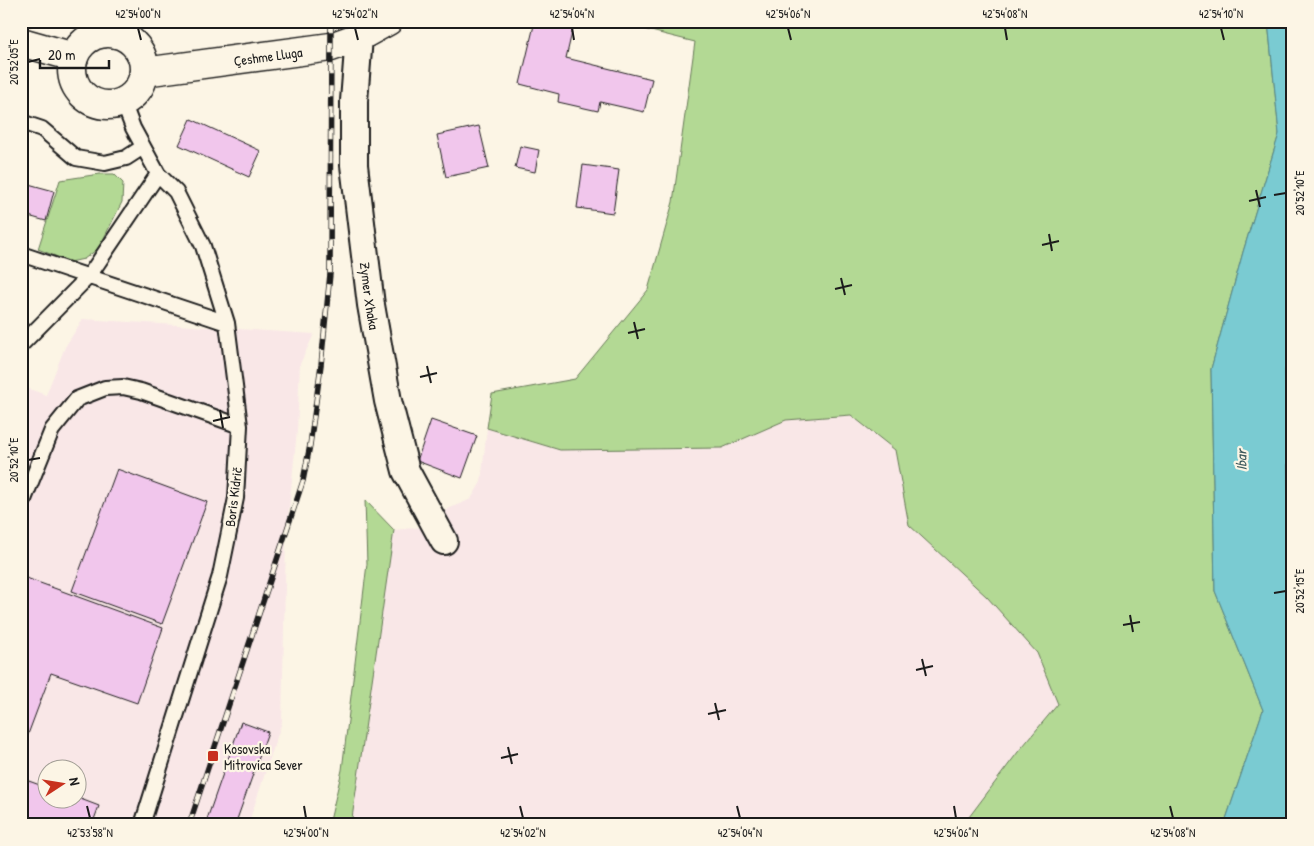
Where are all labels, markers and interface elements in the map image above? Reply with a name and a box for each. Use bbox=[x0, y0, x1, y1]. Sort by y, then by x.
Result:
text: 42°54'00"N bbox=[115, 5, 161, 22]
text: 42°54'02"N bbox=[332, 5, 378, 22]
text: 42°54'04"N bbox=[550, 5, 594, 22]
text: 42°54'06"N bbox=[766, 5, 810, 22]
text: 42°54'08"N bbox=[982, 5, 1028, 22]
text: 42°54'10"N bbox=[1199, 5, 1243, 22]
text: 20°52'05"E bbox=[5, 38, 22, 85]
scale bar bbox=[40, 38, 109, 70]
street label: Çeshme Lluga bbox=[232, 41, 304, 69]
text: 20 m bbox=[48, 44, 75, 65]
text: 20°52'10"E bbox=[1291, 170, 1308, 216]
street label: Zymer Xhaka bbox=[356, 261, 385, 331]
text: 20°52'10"E bbox=[5, 437, 22, 483]
water label: Ibar bbox=[1230, 447, 1252, 471]
street label: Boris Kidrič bbox=[220, 466, 246, 528]
text: 20°52'15"E bbox=[1291, 568, 1308, 613]
place label: Kosovska Mitrovica Sever bbox=[224, 739, 303, 774]
marker: Kosovska Mitrovica Sever bbox=[206, 749, 220, 763]
north arrow bbox=[38, 758, 88, 808]
text: N bbox=[65, 776, 85, 787]
text: 42°53'58"N bbox=[67, 824, 113, 841]
text: 42°54'00"N bbox=[283, 824, 329, 841]
text: 42°54'02"N bbox=[500, 824, 546, 841]
text: 42°54'04"N bbox=[718, 824, 762, 841]
text: 42°54'06"N bbox=[934, 824, 978, 841]
text: 42°54'08"N bbox=[1150, 824, 1196, 841]

